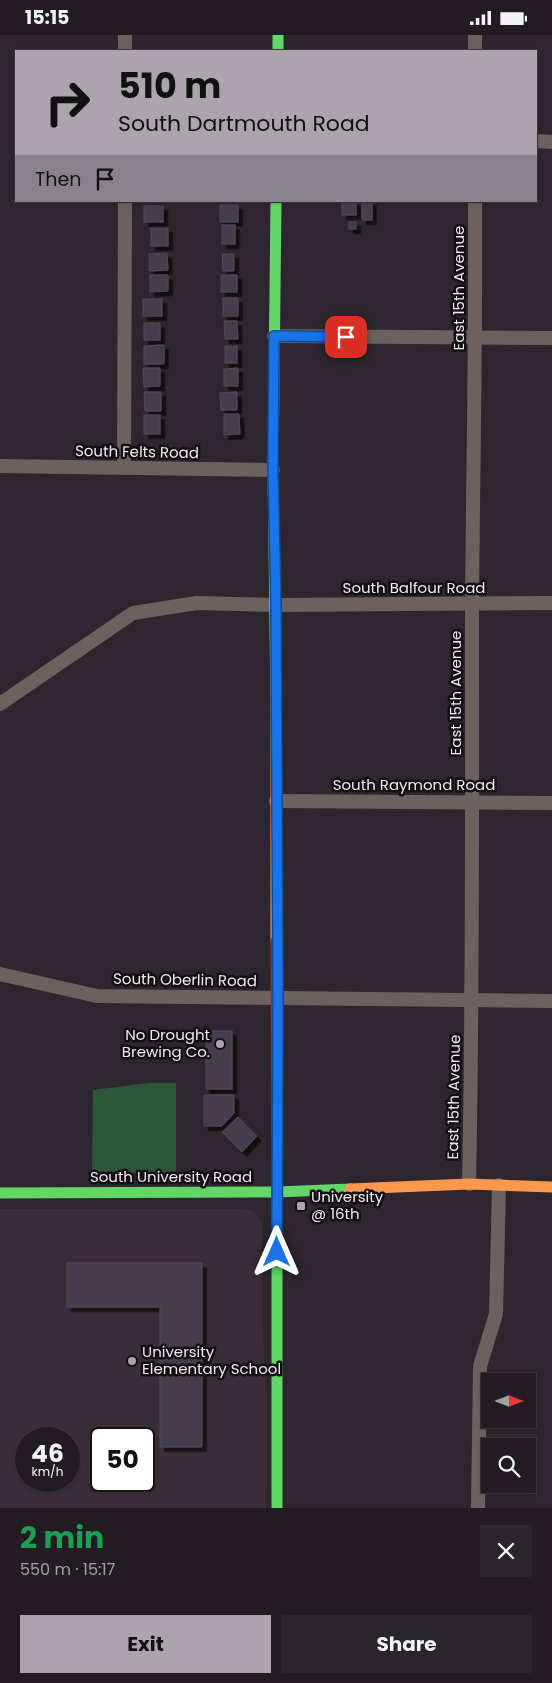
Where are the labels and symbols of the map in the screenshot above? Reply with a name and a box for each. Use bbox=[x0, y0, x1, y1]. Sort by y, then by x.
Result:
street label: East 15th Avenue bbox=[448, 226, 469, 350]
pin bbox=[325, 316, 367, 358]
street label: South Felts Road bbox=[75, 440, 199, 463]
street label: South Balfour Road bbox=[343, 577, 485, 598]
street label: East 15th Avenue bbox=[445, 631, 466, 755]
street label: South Raymond Road bbox=[333, 774, 495, 795]
street label: South Oberlin Road bbox=[113, 968, 257, 991]
place label: No Drought Brewing Co. bbox=[122, 1024, 210, 1062]
street label: East 15th Avenue bbox=[442, 1034, 465, 1160]
marker: No Drought Brewing Co. bbox=[214, 1038, 226, 1050]
street label: South University Road bbox=[90, 1166, 252, 1187]
place label: University @ 16th bbox=[311, 1186, 384, 1224]
marker: University @ 16th bbox=[295, 1200, 307, 1212]
position arrow bbox=[250, 1225, 302, 1277]
place label: University Elementary School bbox=[142, 1341, 281, 1379]
marker: University Elementary School bbox=[126, 1355, 138, 1367]
north arrow bbox=[481, 1373, 536, 1427]
speed limit sign: 50 bbox=[90, 1427, 155, 1492]

